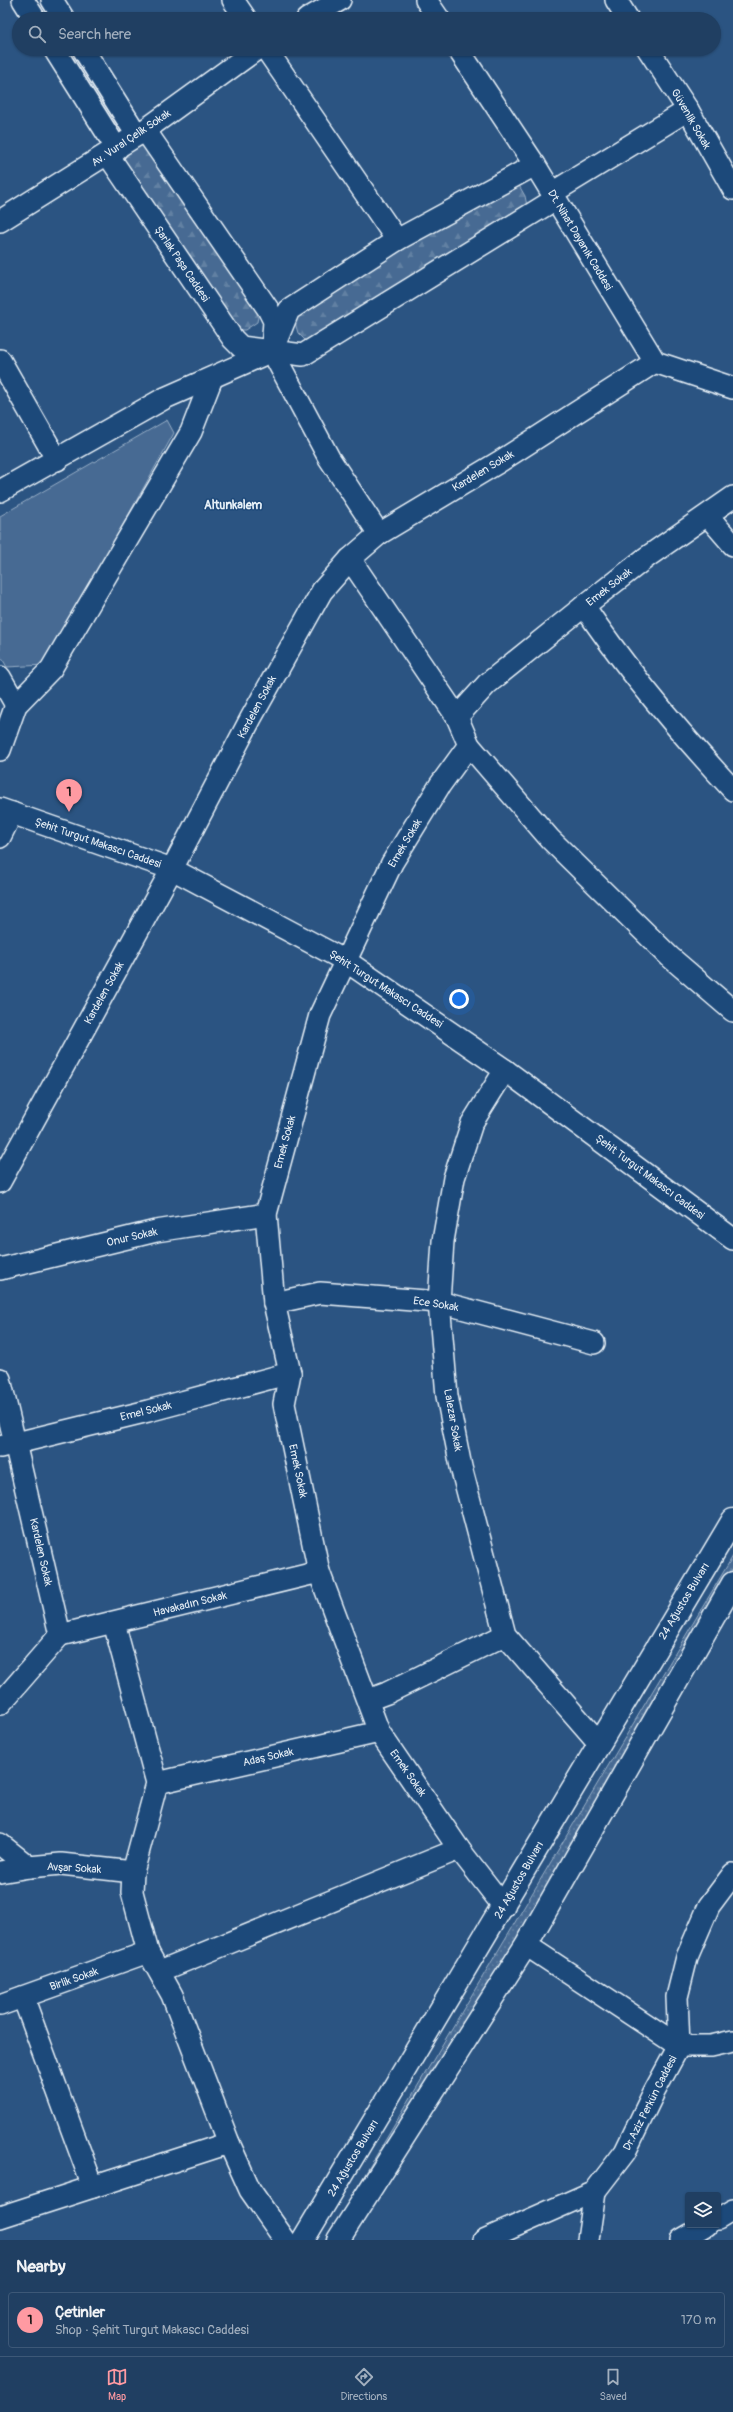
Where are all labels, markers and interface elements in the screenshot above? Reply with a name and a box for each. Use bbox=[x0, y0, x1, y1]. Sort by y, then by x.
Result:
search box bbox=[12, 12, 721, 56]
icon: search bbox=[26, 23, 48, 45]
text: Search here bbox=[58, 25, 131, 44]
street label: Güvenlik Sokak bbox=[668, 87, 714, 152]
street label: Av. Vural Çelik Sokak bbox=[89, 106, 173, 169]
street label: Dt. Nihat Dayanık Caddesi bbox=[545, 187, 615, 293]
street label: Şarlak Paşa Caddesi bbox=[152, 224, 212, 304]
street label: Kardelen Sokak bbox=[450, 447, 516, 494]
district label: Altunkalem bbox=[204, 498, 262, 513]
street label: Emek Sokak bbox=[584, 565, 635, 609]
street label: Kardelen Sokak bbox=[235, 673, 279, 741]
pin: 1 bbox=[56, 779, 82, 812]
street label: Şehit Turgut Makascı Caddesi bbox=[33, 815, 163, 871]
street label: Emek Sokak bbox=[385, 816, 425, 870]
street label: Şehit Turgut Makascı Caddesi bbox=[327, 947, 445, 1031]
street label: Kardelen Sokak bbox=[81, 959, 127, 1027]
your location bbox=[449, 989, 469, 1009]
street label: Emek Sokak bbox=[272, 1114, 298, 1170]
street label: Şehit Turgut Makascı Caddesi bbox=[593, 1132, 707, 1222]
street label: Onur Sokak bbox=[105, 1225, 159, 1249]
street label: Ece Sokak bbox=[412, 1294, 460, 1314]
street label: Lalezar Sokak bbox=[441, 1388, 465, 1453]
street label: Emel Sokak bbox=[119, 1398, 173, 1424]
street label: Emek Sokak bbox=[286, 1443, 310, 1499]
street label: Kardelen Sokak bbox=[27, 1517, 55, 1588]
street label: 24 Ağustos Bulvarı bbox=[656, 1560, 712, 1642]
street label: Havakadın Sokak bbox=[152, 1588, 229, 1619]
street label: Adaş Sokak bbox=[241, 1745, 295, 1769]
street label: Emek Sokak bbox=[387, 1747, 429, 1799]
street label: 24 Ağustos Bulvarı bbox=[492, 1839, 546, 1921]
street label: Avşar Sokak bbox=[46, 1860, 102, 1876]
street label: Birlik Sokak bbox=[48, 1965, 100, 1993]
street label: Dr.Aziz Perkün Caddesi bbox=[620, 2053, 680, 2153]
street label: 24 Ağustos Bulvarı bbox=[325, 2117, 381, 2199]
map controls bbox=[685, 2192, 721, 2228]
button: layers bbox=[685, 2192, 721, 2228]
text: Nearby bbox=[16, 2256, 65, 2277]
text: Çetinler bbox=[55, 2303, 105, 2322]
text: 1 bbox=[27, 2312, 33, 2328]
text: 170 m bbox=[681, 2312, 716, 2328]
text: Shop · Şehit Turgut Makascı Caddesi bbox=[55, 2322, 249, 2338]
tab: Map bbox=[106, 2366, 128, 2403]
tab: Directions bbox=[340, 2366, 387, 2403]
tab: Saved bbox=[600, 2366, 627, 2403]

